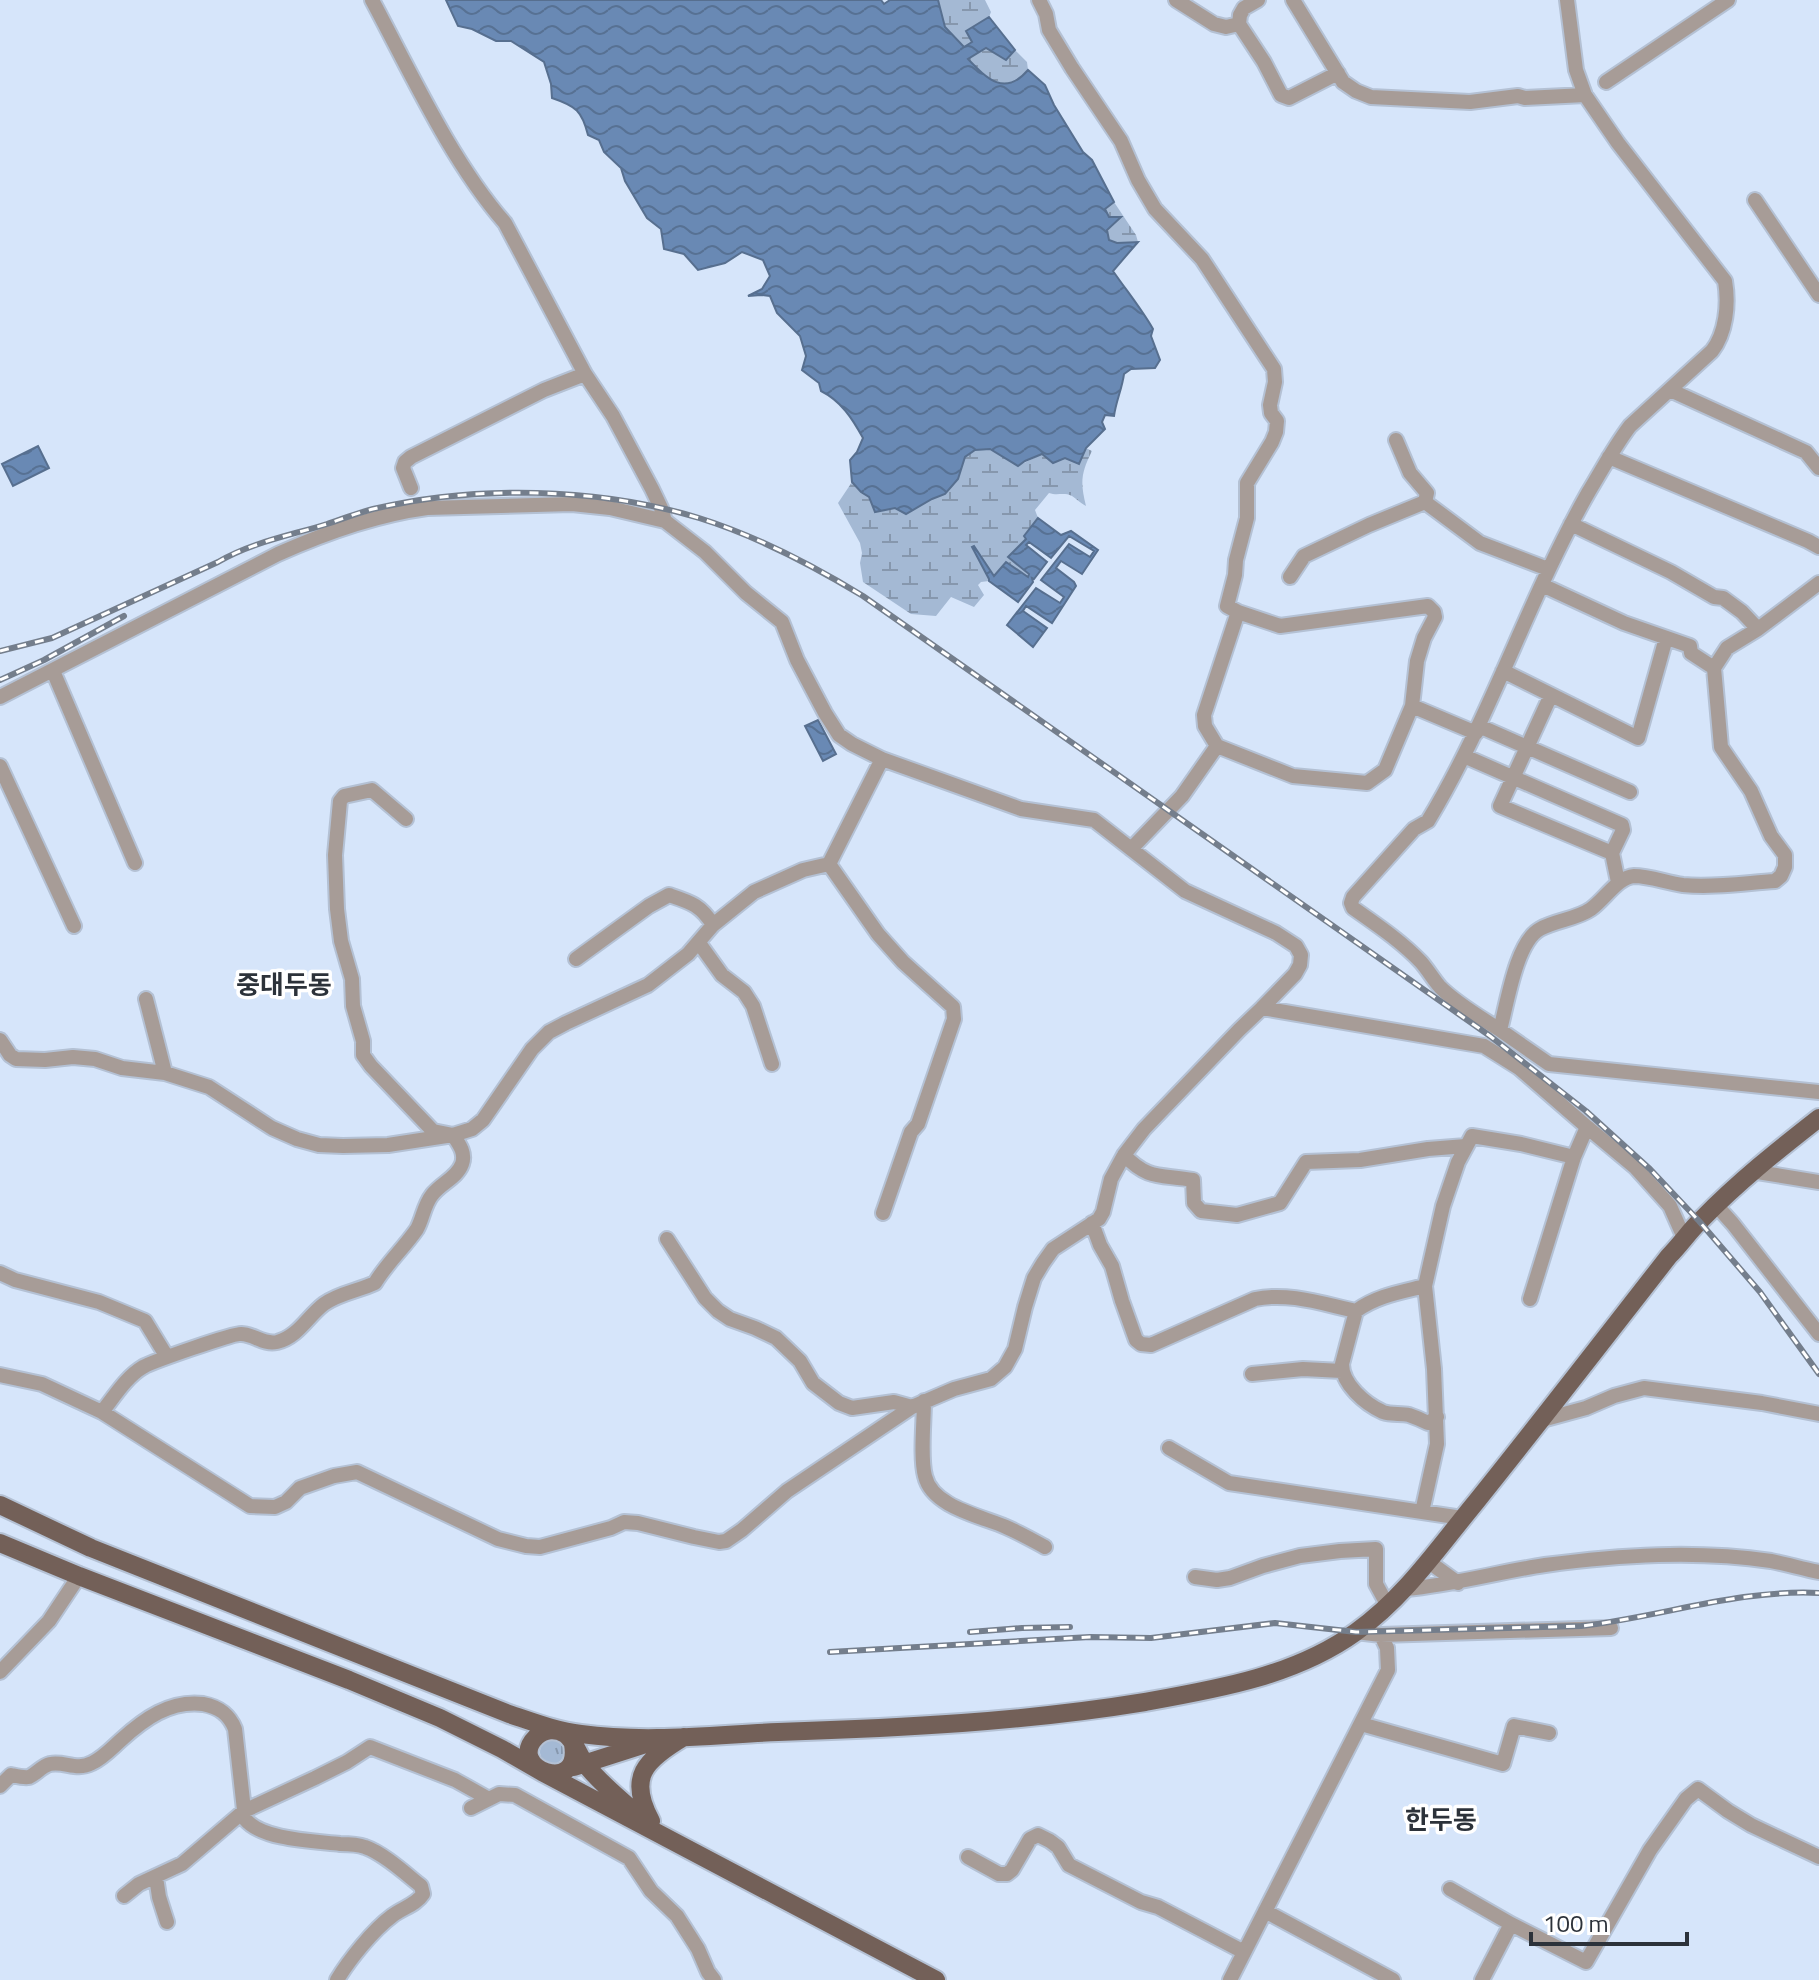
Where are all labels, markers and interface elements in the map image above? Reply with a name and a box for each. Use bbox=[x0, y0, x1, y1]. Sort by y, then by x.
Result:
district label: 중대두동 bbox=[236, 965, 332, 1004]
district label: 한두동 bbox=[1405, 1800, 1477, 1839]
scale bar bbox=[1531, 1896, 1687, 1946]
text: 100 m bbox=[1543, 1905, 1609, 1941]

